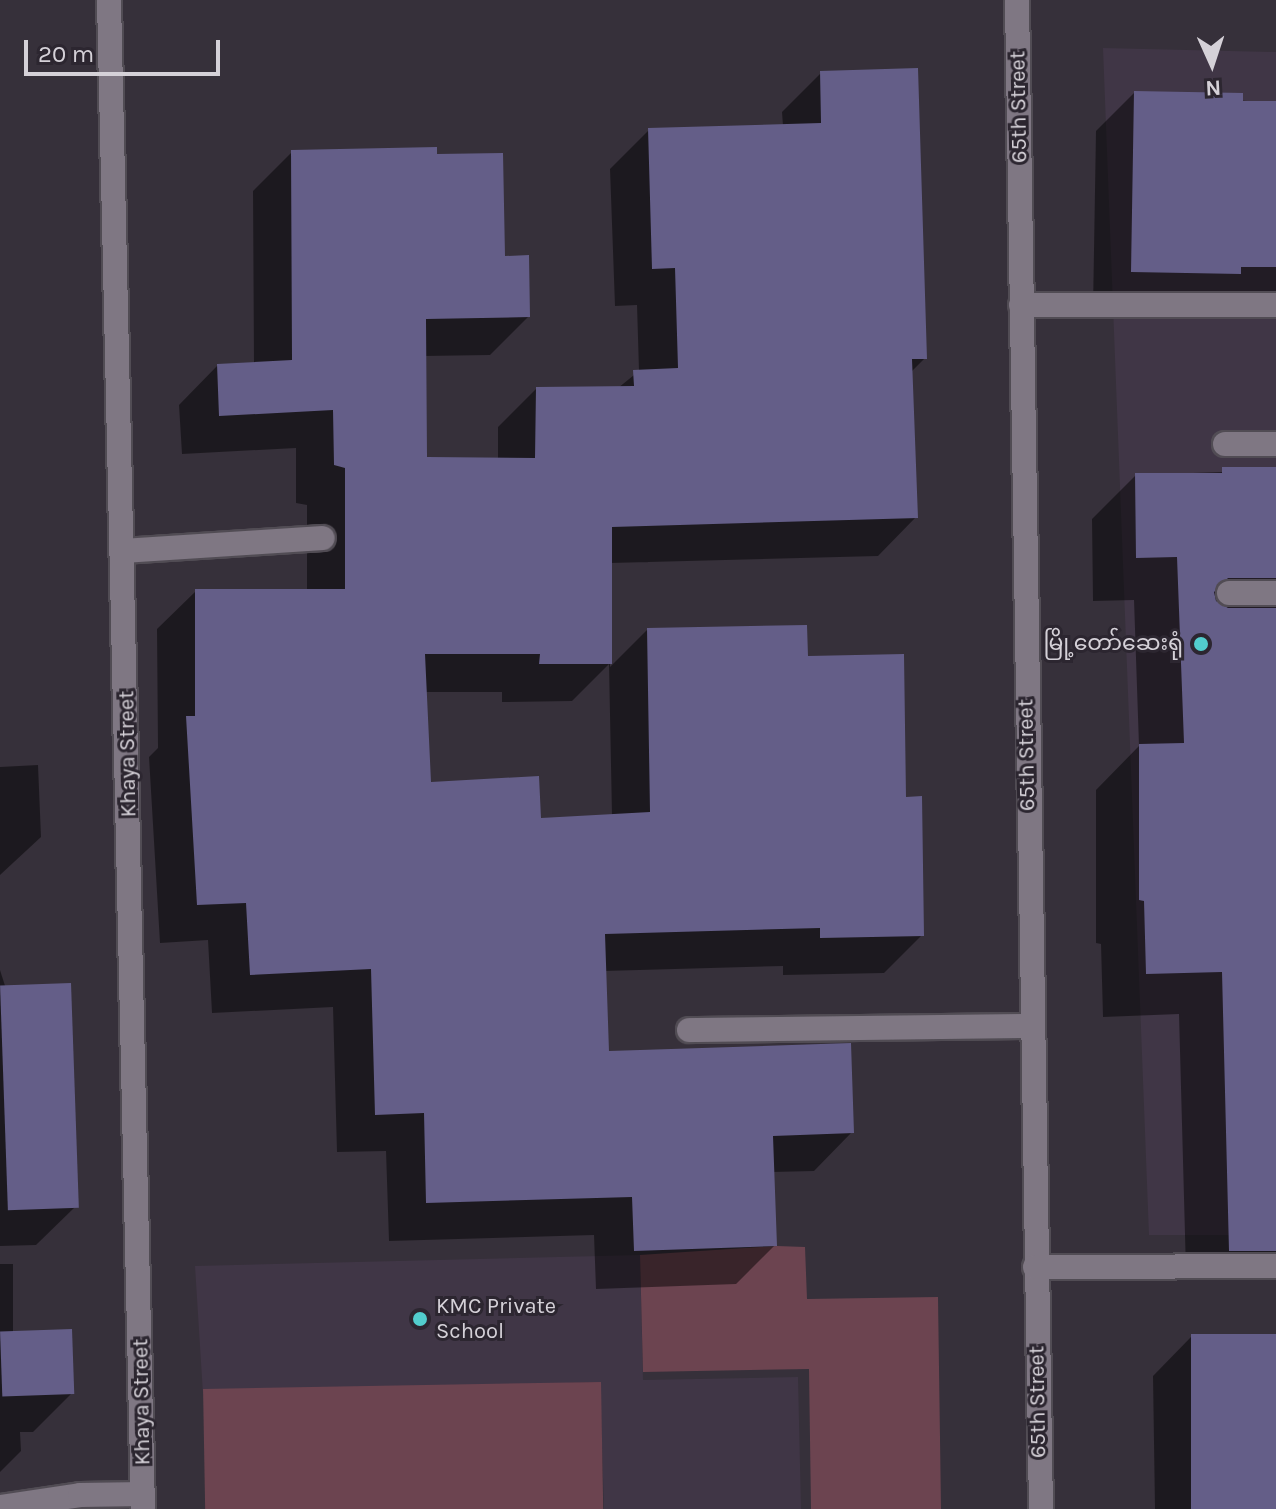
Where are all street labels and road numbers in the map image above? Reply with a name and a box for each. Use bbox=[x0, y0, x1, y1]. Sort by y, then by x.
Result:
street label: 65th Street bbox=[1005, 51, 1033, 163]
street label: Khaya Street bbox=[114, 690, 142, 818]
street label: 65th Street bbox=[1013, 699, 1041, 811]
street label: Khaya Street bbox=[128, 1338, 156, 1466]
street label: 65th Street bbox=[1024, 1346, 1052, 1458]

